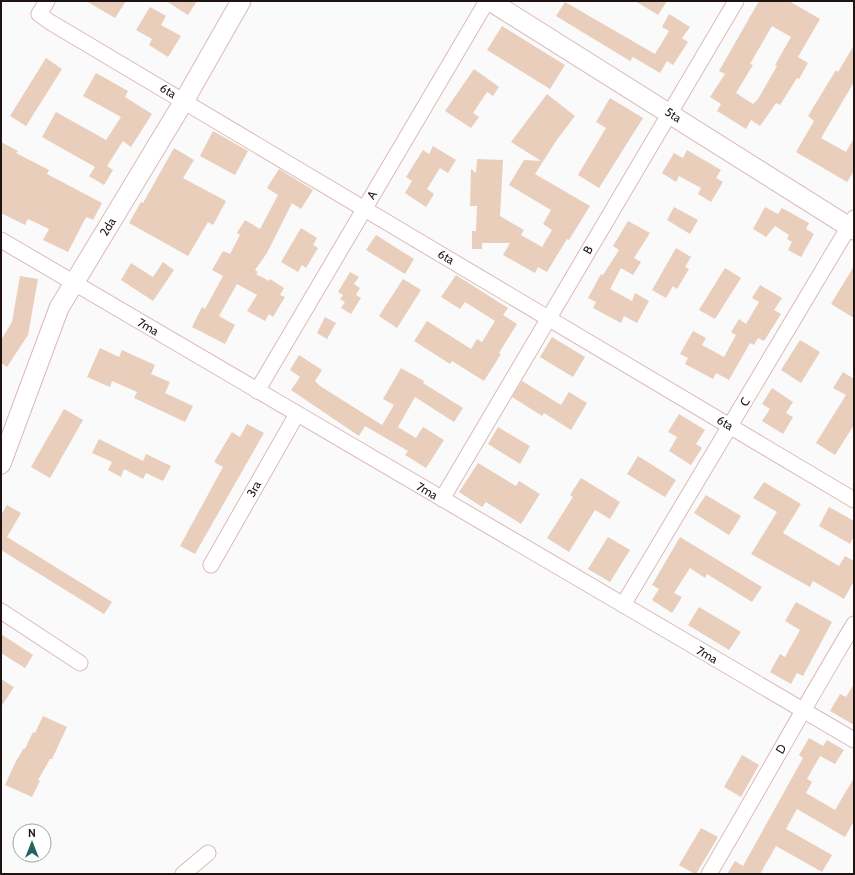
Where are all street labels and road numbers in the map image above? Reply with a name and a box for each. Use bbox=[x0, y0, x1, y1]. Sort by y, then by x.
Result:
street label: 6ta bbox=[157, 80, 179, 101]
street label: 5ta bbox=[662, 104, 684, 125]
street label: A bbox=[363, 187, 380, 202]
street label: 2da bbox=[96, 215, 119, 239]
street label: B bbox=[579, 243, 596, 257]
street label: 6ta bbox=[435, 246, 457, 267]
street label: 7ma bbox=[135, 315, 162, 339]
street label: C bbox=[736, 395, 753, 409]
street label: 6ta bbox=[714, 412, 736, 433]
street label: 3ra bbox=[243, 478, 264, 499]
street label: 7ma bbox=[414, 479, 441, 503]
street label: 7ma bbox=[694, 643, 721, 667]
street label: D bbox=[772, 741, 789, 756]

